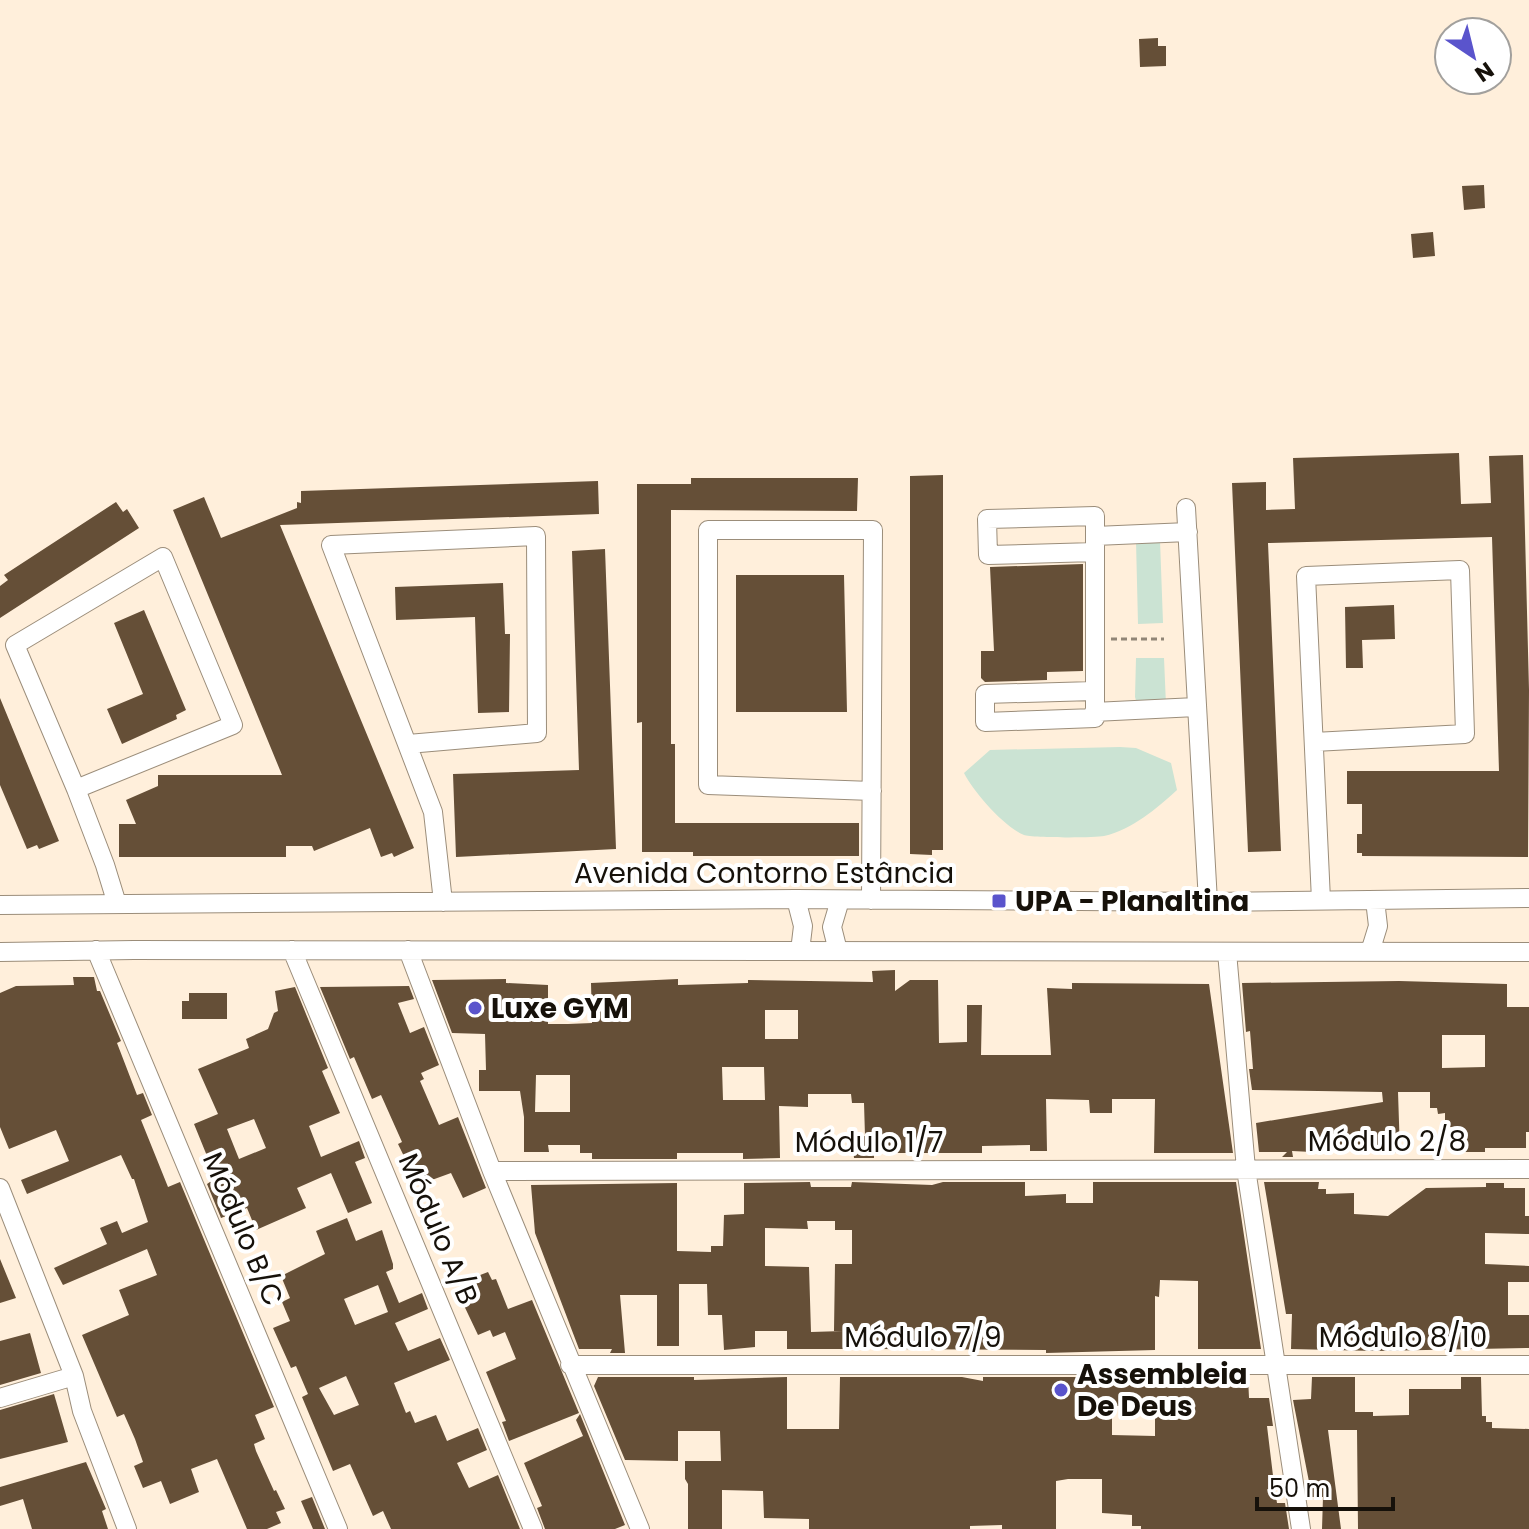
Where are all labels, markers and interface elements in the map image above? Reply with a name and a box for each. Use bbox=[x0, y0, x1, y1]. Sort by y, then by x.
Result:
north arrow bbox=[1433, 16, 1513, 96]
text: N bbox=[1469, 55, 1500, 89]
street label: Avenida Contorno Estância bbox=[574, 854, 954, 893]
place label: UPA - Planaltina bbox=[1015, 882, 1249, 921]
marker: UPA - Planaltina bbox=[990, 892, 1008, 910]
place label: Luxe GYM bbox=[491, 989, 629, 1028]
marker: Luxe GYM bbox=[466, 999, 484, 1017]
street label: Módulo 2/8 bbox=[1308, 1122, 1466, 1161]
street label: Módulo 1/7 bbox=[795, 1123, 943, 1162]
street label: Módulo B/C bbox=[193, 1146, 293, 1312]
street label: Módulo A/B bbox=[389, 1147, 487, 1311]
street label: Módulo 7/9 bbox=[844, 1318, 1002, 1357]
street label: Módulo 8/10 bbox=[1319, 1318, 1487, 1357]
place label: Assembleia De Deus bbox=[1077, 1355, 1248, 1426]
marker: Assembleia De Deus bbox=[1052, 1381, 1070, 1399]
scale bar bbox=[1257, 1461, 1393, 1511]
text: 50 m bbox=[1269, 1472, 1330, 1505]

